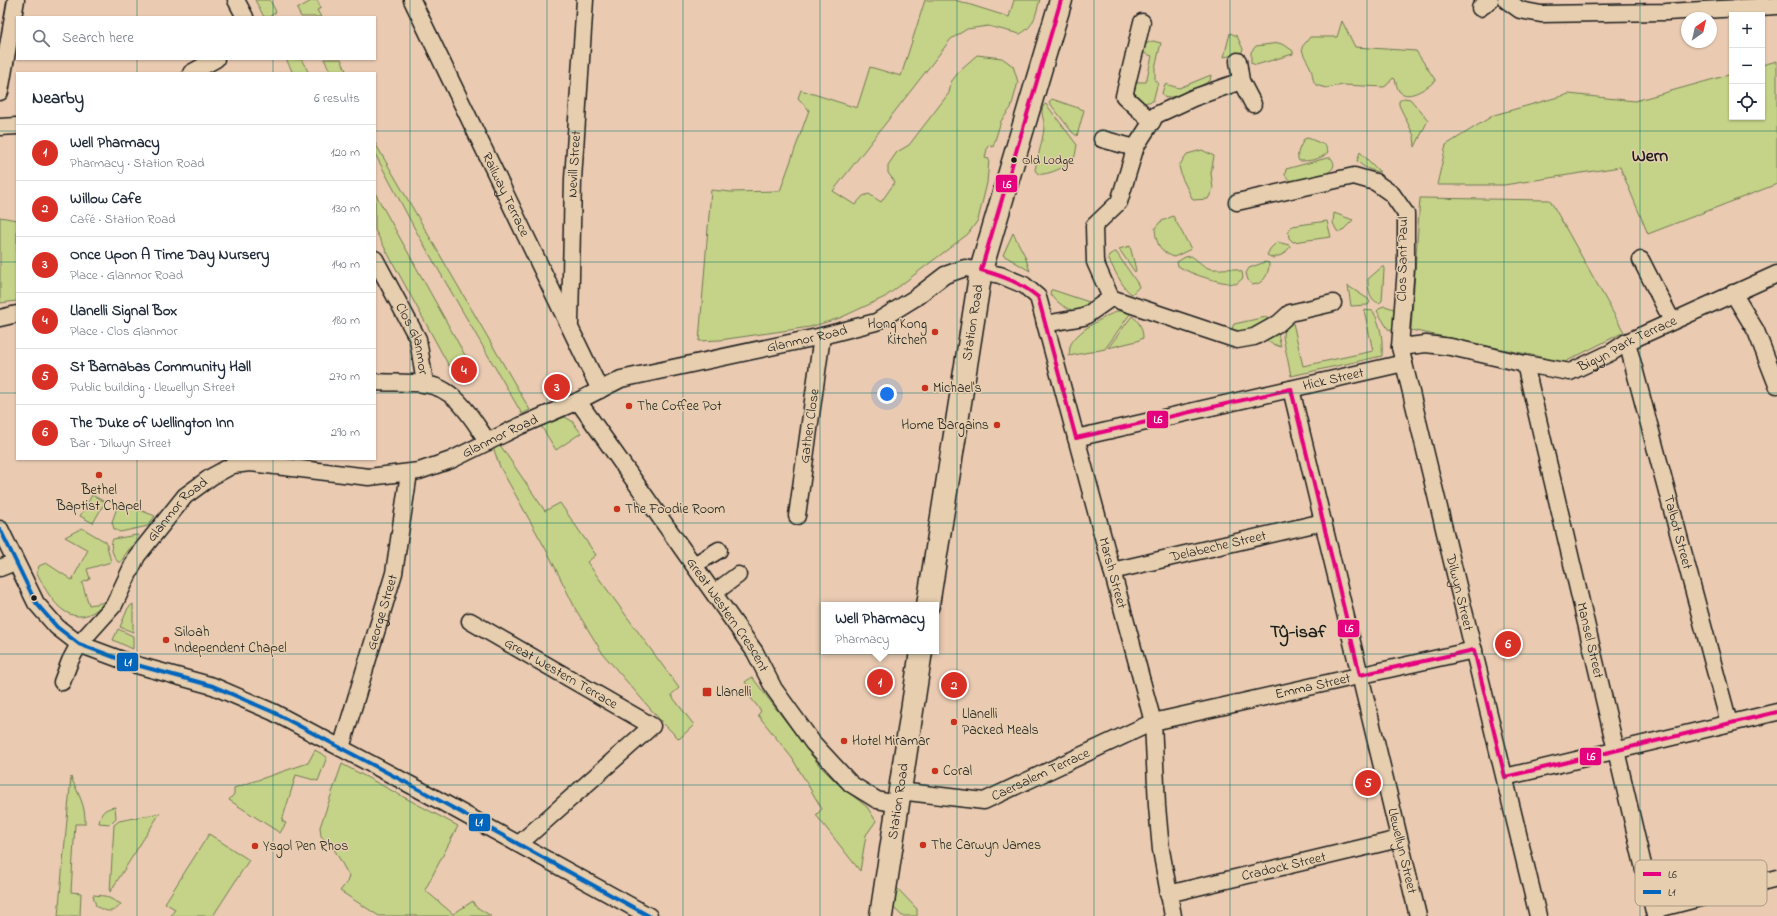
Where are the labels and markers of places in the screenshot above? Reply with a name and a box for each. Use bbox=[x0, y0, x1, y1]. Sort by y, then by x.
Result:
place label: Old Lodge bbox=[1022, 151, 1074, 171]
marker: Old Lodge bbox=[1009, 155, 1019, 165]
place label: Hong Kong Kitchen bbox=[868, 314, 927, 351]
marker: Hong Kong Kitchen bbox=[930, 327, 940, 337]
pin: 4 bbox=[451, 355, 477, 385]
pin: 3 bbox=[544, 372, 570, 402]
place label: Michael's bbox=[933, 378, 982, 399]
marker: Michael's bbox=[920, 383, 930, 393]
place label: The Coffee Pot bbox=[637, 396, 722, 417]
marker: The Coffee Pot bbox=[624, 401, 634, 411]
place label: Home Bargains bbox=[901, 415, 989, 437]
marker: Home Bargains bbox=[992, 420, 1002, 430]
marker: Bethel Baptist Chapel bbox=[94, 470, 104, 480]
place label: Bethel Baptist Chapel bbox=[55, 480, 142, 517]
place label: The Foodie Room bbox=[625, 499, 725, 520]
marker: The Foodie Room bbox=[612, 504, 622, 514]
unlabelled marker bbox=[29, 593, 39, 603]
place label: Siloah Independent Chapel bbox=[174, 622, 287, 659]
pin: 6 bbox=[1495, 629, 1521, 659]
marker: Siloah Independent Chapel bbox=[161, 635, 171, 645]
pin: 1 bbox=[867, 667, 893, 697]
pin: 2 bbox=[941, 670, 967, 700]
place label: Llanelli bbox=[716, 682, 752, 703]
marker: Llanelli bbox=[701, 686, 713, 698]
place label: Llanelli Packed Meals bbox=[962, 704, 1039, 741]
marker: Llanelli Packed Meals bbox=[949, 717, 959, 727]
place label: Hotel Miramar bbox=[852, 731, 931, 752]
marker: Hotel Miramar bbox=[839, 736, 849, 746]
place label: Coral bbox=[943, 761, 972, 782]
marker: Coral bbox=[930, 766, 940, 776]
pin: 5 bbox=[1355, 768, 1381, 798]
place label: The Carwyn James bbox=[931, 835, 1041, 857]
place label: Ysgol Pen Rhos bbox=[263, 836, 348, 858]
marker: The Carwyn James bbox=[918, 840, 928, 850]
marker: Ysgol Pen Rhos bbox=[250, 841, 260, 851]

